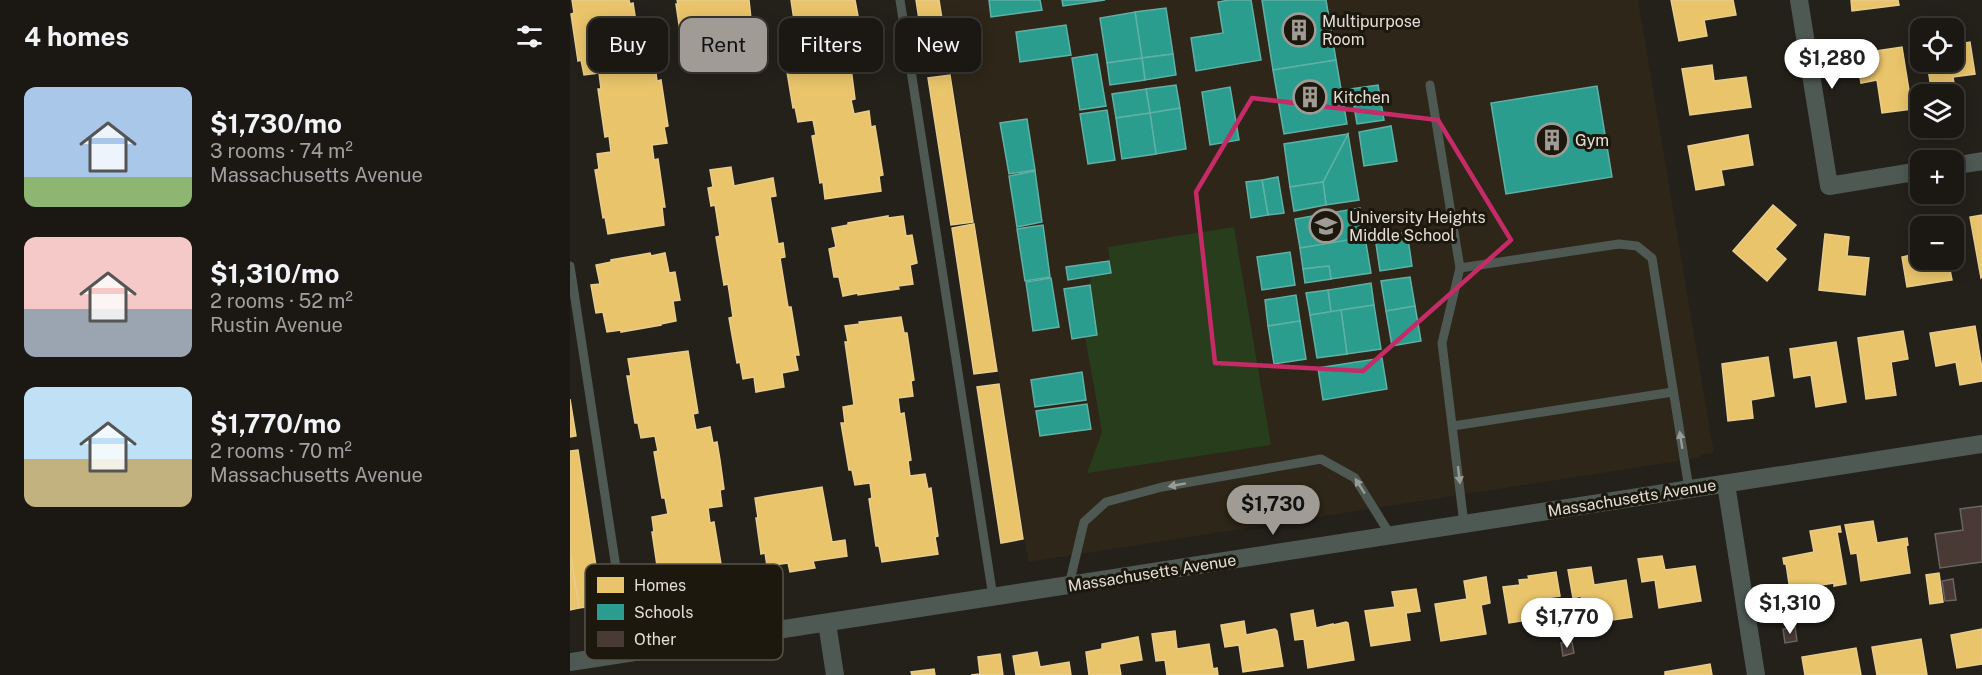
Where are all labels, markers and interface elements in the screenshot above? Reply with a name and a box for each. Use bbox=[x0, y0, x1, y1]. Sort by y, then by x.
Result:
building icon: Multipurpose Room bbox=[1281, 12, 1317, 48]
place label: Multipurpose Room bbox=[1322, 12, 1421, 49]
chip: Buy bbox=[588, 18, 668, 72]
chip: Rent bbox=[680, 18, 767, 72]
chip: Filters bbox=[779, 18, 883, 72]
chip: New bbox=[895, 18, 981, 72]
map controls bbox=[1910, 18, 1964, 270]
button: locate bbox=[1910, 18, 1964, 72]
icon: filters bbox=[513, 20, 546, 53]
text: 4 homes bbox=[24, 21, 129, 52]
pin: $1,280 bbox=[1783, 39, 1881, 90]
text: $1,280 bbox=[1798, 46, 1866, 70]
building icon: Kitchen bbox=[1292, 79, 1328, 115]
button: layers bbox=[1910, 84, 1964, 138]
place label: Kitchen bbox=[1333, 88, 1390, 107]
text: $1,730/mo bbox=[210, 108, 342, 139]
icon: home bbox=[72, 111, 144, 183]
building icon: Gym bbox=[1534, 122, 1570, 158]
place label: Gym bbox=[1575, 131, 1609, 150]
text: 3 rooms · 74 m² bbox=[210, 139, 353, 163]
button: + bbox=[1910, 150, 1964, 204]
text: Massachusetts Avenue bbox=[210, 163, 423, 187]
school or university icon: University Heights Middle School bbox=[1308, 208, 1344, 244]
place label: University Heights Middle School bbox=[1349, 208, 1486, 245]
button: − bbox=[1910, 216, 1964, 270]
text: $1,310/mo bbox=[210, 258, 339, 289]
icon: home bbox=[72, 261, 144, 333]
text: 2 rooms · 52 m² bbox=[210, 289, 353, 313]
text: Rustin Avenue bbox=[210, 313, 343, 337]
text: $1,770/mo bbox=[210, 408, 341, 439]
icon: home bbox=[72, 411, 144, 483]
one-way arrow bbox=[1676, 431, 1685, 450]
text: 2 rooms · 70 m² bbox=[210, 439, 352, 463]
text: Massachusetts Avenue bbox=[210, 463, 423, 487]
one-way arrow bbox=[1454, 466, 1463, 485]
street label: Massachusetts Avenue bbox=[1546, 475, 1718, 521]
one-way arrow bbox=[1355, 478, 1366, 494]
one-way arrow bbox=[1167, 481, 1186, 490]
pin: $1,730 bbox=[1224, 485, 1322, 536]
text: $1,730 bbox=[1241, 492, 1305, 516]
street label: Massachusetts Avenue bbox=[1066, 550, 1238, 596]
legend bbox=[585, 564, 783, 660]
text: Homes bbox=[634, 576, 686, 595]
pin: $1,310 bbox=[1741, 584, 1839, 635]
text: $1,310 bbox=[1759, 591, 1821, 615]
pin: $1,770 bbox=[1518, 598, 1616, 649]
text: Schools bbox=[634, 603, 693, 622]
text: $1,770 bbox=[1535, 605, 1599, 629]
text: Other bbox=[634, 630, 676, 649]

